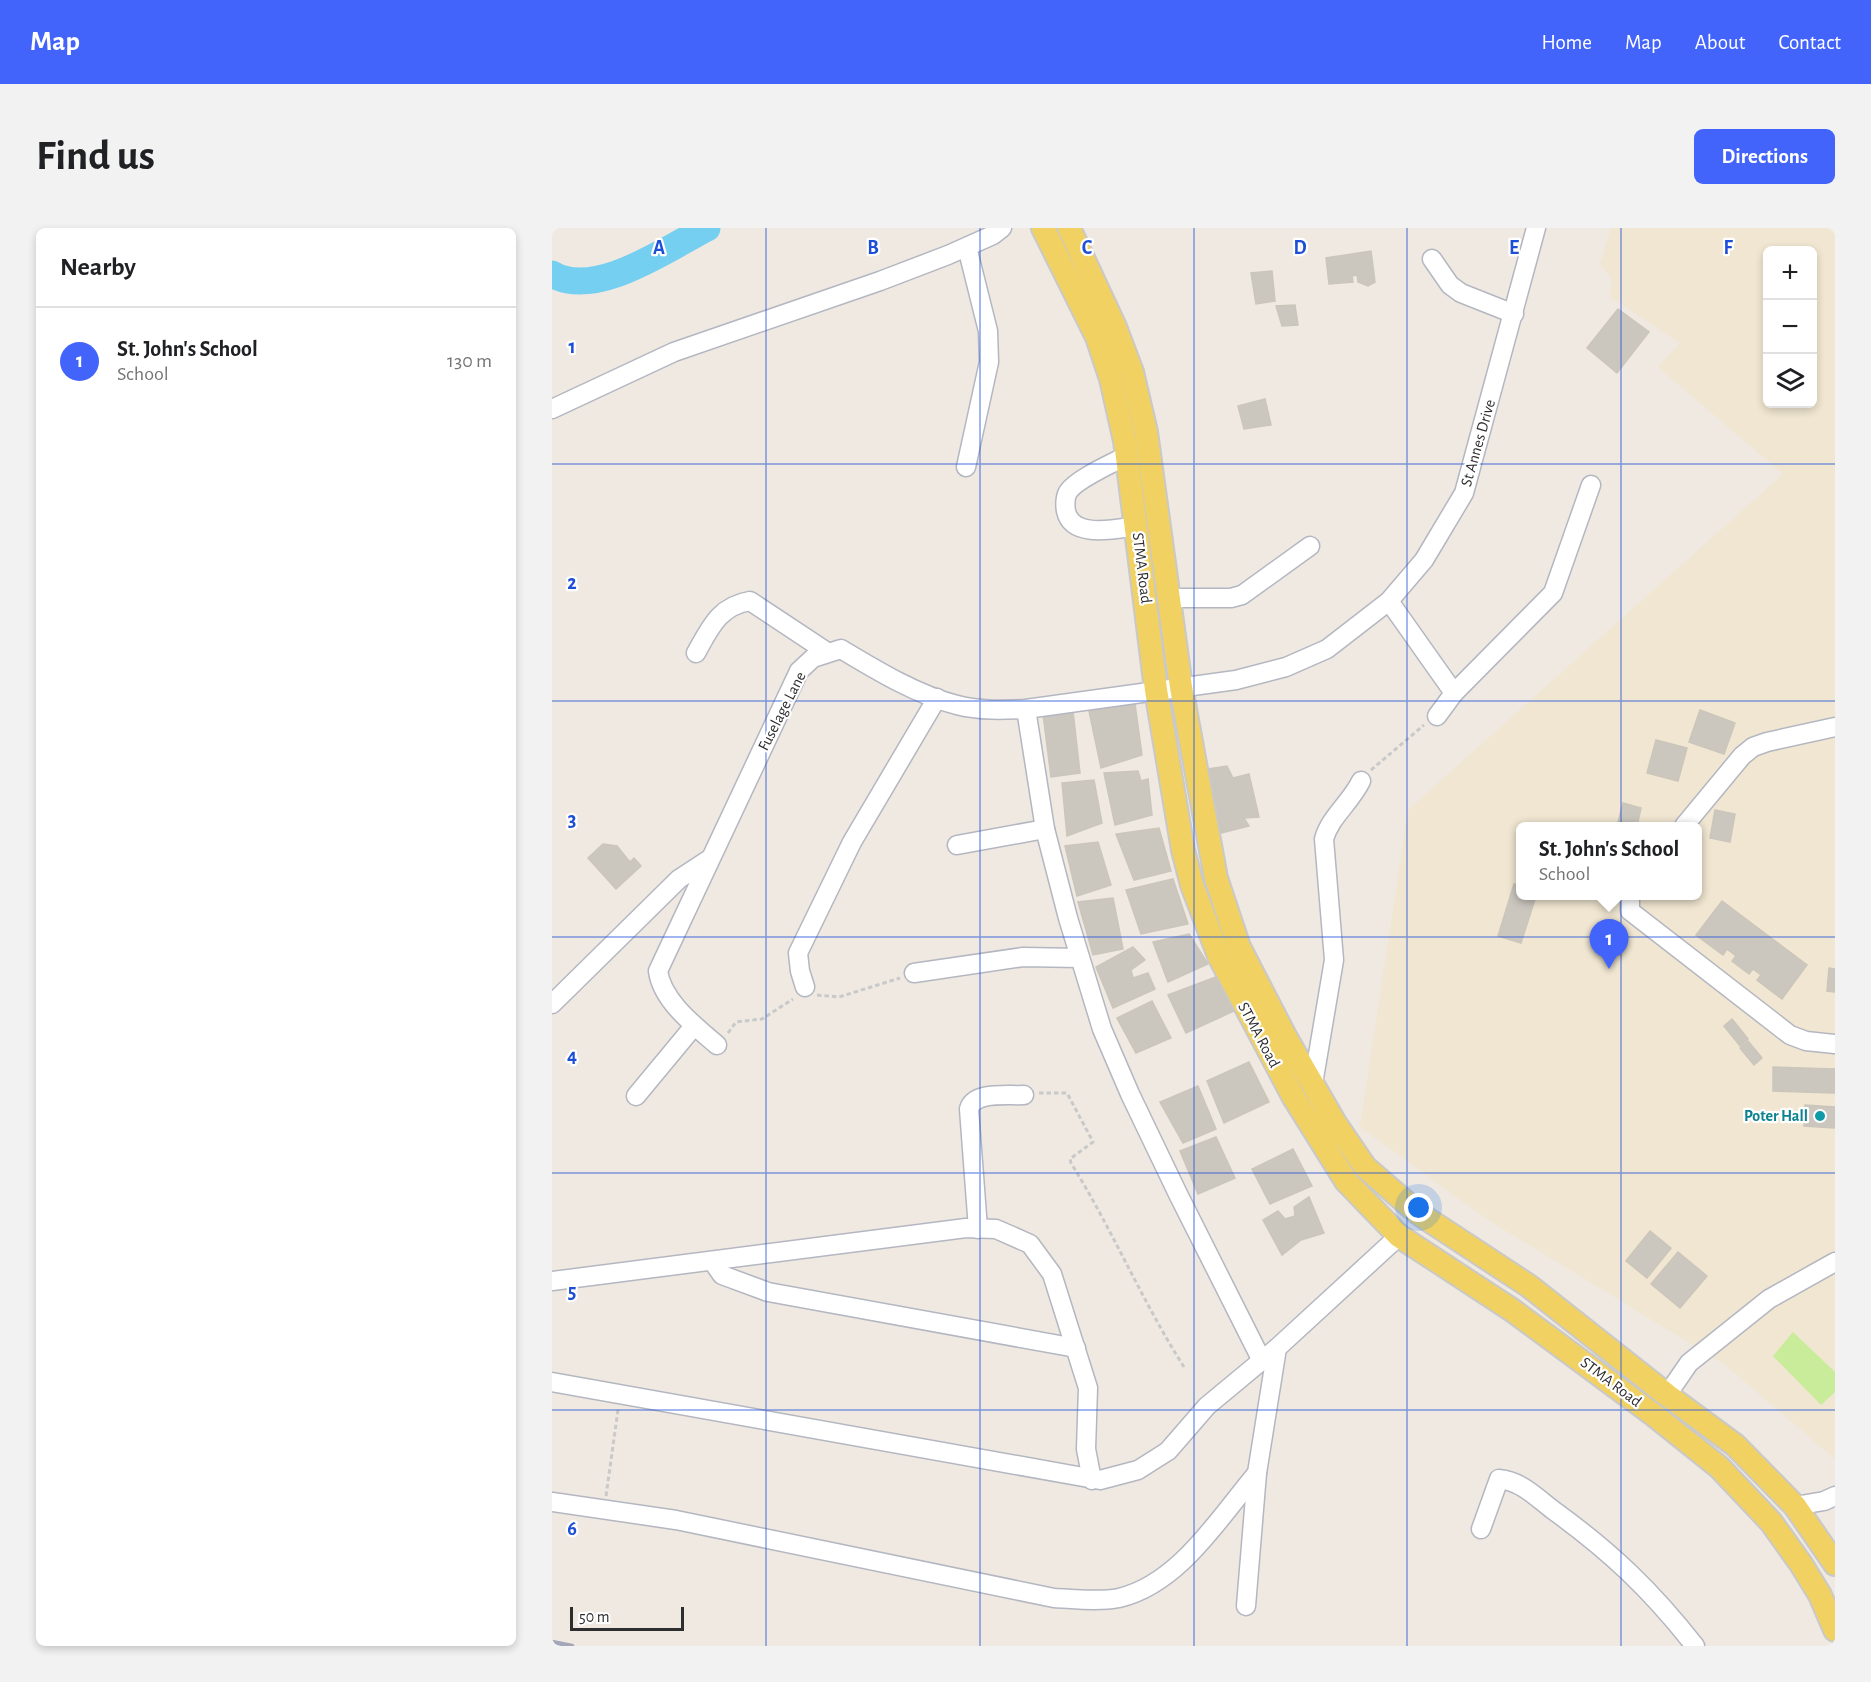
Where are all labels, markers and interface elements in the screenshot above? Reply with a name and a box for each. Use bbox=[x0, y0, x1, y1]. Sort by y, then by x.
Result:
text: Map bbox=[30, 28, 80, 56]
text: Home bbox=[1541, 32, 1592, 53]
text: Map bbox=[1625, 32, 1662, 53]
text: About bbox=[1695, 32, 1745, 53]
text: Contact bbox=[1778, 32, 1841, 53]
button: Directions bbox=[1694, 129, 1835, 184]
text: Find us bbox=[36, 135, 155, 177]
text: A bbox=[653, 238, 665, 258]
text: B bbox=[867, 238, 879, 258]
text: C bbox=[1082, 238, 1093, 258]
text: D bbox=[1293, 238, 1307, 258]
text: E bbox=[1509, 238, 1519, 258]
text: F bbox=[1723, 238, 1733, 258]
map controls bbox=[1763, 246, 1817, 408]
button: + bbox=[1763, 246, 1817, 300]
text: Nearby bbox=[60, 254, 136, 280]
button: − bbox=[1763, 300, 1817, 354]
text: 1 bbox=[568, 337, 576, 357]
text: St. John's School bbox=[117, 338, 258, 360]
text: 1 bbox=[76, 351, 83, 371]
text: 130 m bbox=[447, 351, 492, 371]
button: layers bbox=[1763, 354, 1817, 408]
text: School bbox=[117, 364, 169, 384]
street label: St Annes Drive bbox=[1458, 398, 1498, 488]
street label: STMA Road bbox=[1130, 532, 1154, 604]
text: 2 bbox=[567, 573, 577, 593]
street label: Fuselage Lane bbox=[755, 669, 809, 753]
text: 3 bbox=[568, 810, 576, 830]
popup bbox=[1516, 822, 1702, 900]
text: St. John's School bbox=[1539, 838, 1679, 860]
text: School bbox=[1539, 864, 1590, 884]
pin: 1 bbox=[1590, 920, 1628, 969]
street label: STMA Road bbox=[1235, 1000, 1283, 1070]
text: 4 bbox=[567, 1046, 577, 1066]
place label: Poter Hall bbox=[1744, 1108, 1808, 1124]
marker: Poter Hall bbox=[1813, 1109, 1827, 1123]
your location bbox=[1404, 1193, 1433, 1222]
text: 5 bbox=[568, 1282, 576, 1302]
street label: STMA Road bbox=[1578, 1354, 1644, 1410]
text: 6 bbox=[567, 1519, 577, 1539]
scale bar bbox=[570, 1604, 684, 1632]
text: 50 m bbox=[579, 1609, 610, 1625]

